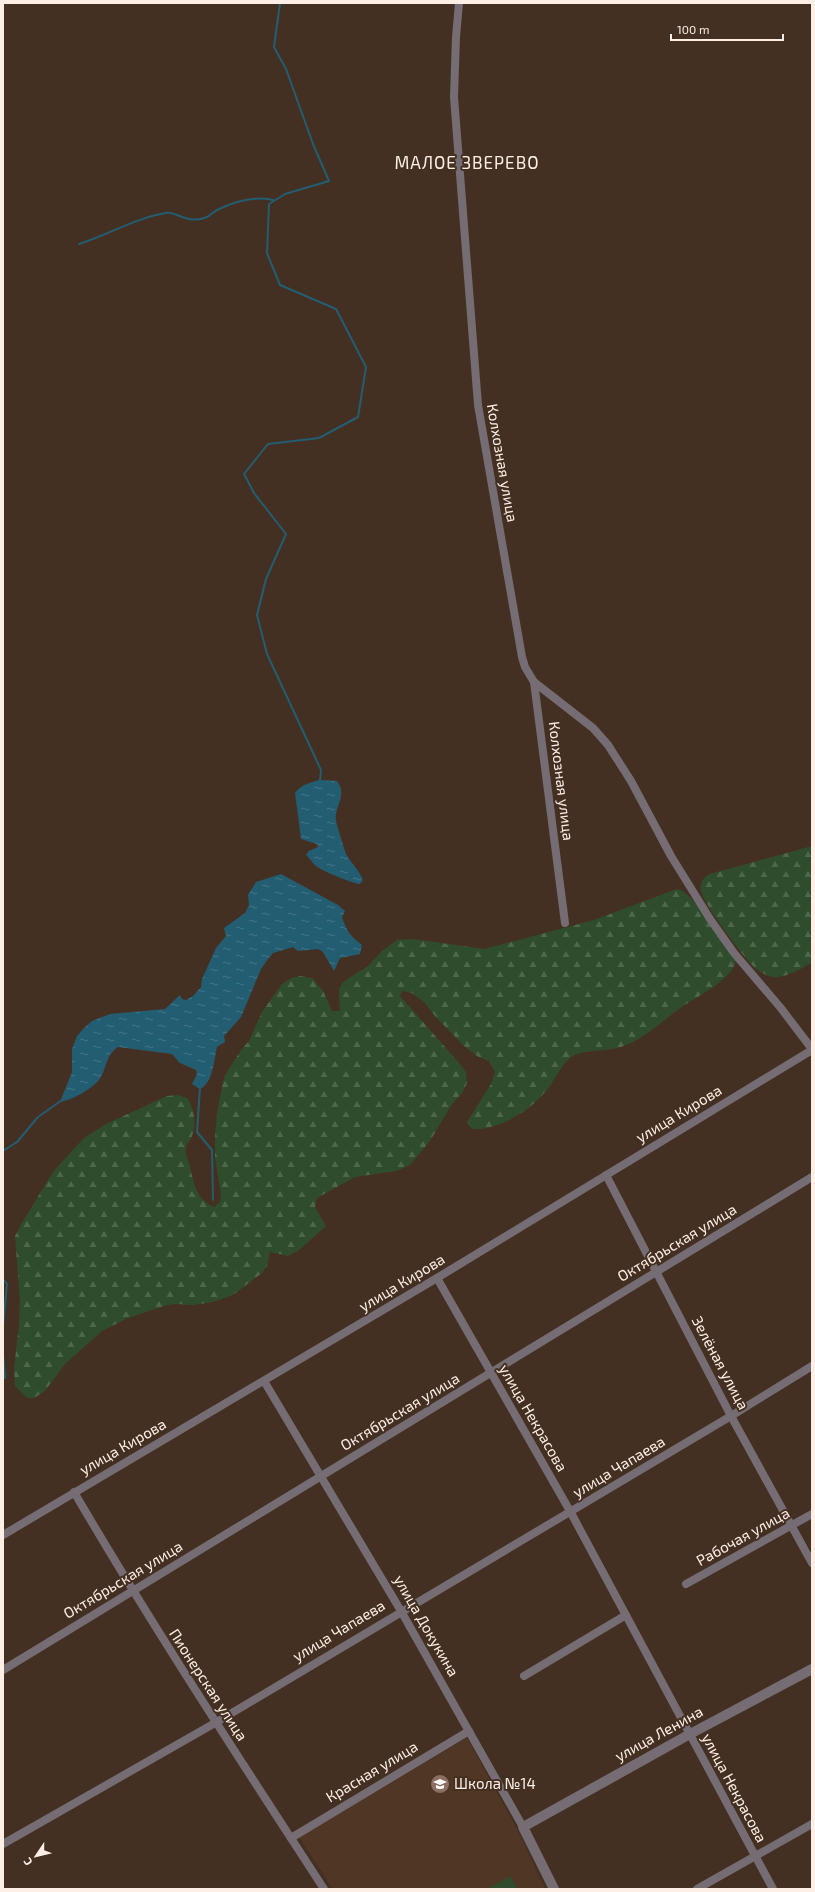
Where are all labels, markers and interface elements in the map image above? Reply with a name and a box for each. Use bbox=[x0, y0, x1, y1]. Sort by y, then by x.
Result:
scale bar bbox=[671, 16, 783, 42]
text: 100 m bbox=[677, 22, 709, 36]
district label: МАЛОЕ ЗВЕРЕВО bbox=[394, 152, 540, 172]
street label: Колхозная улица bbox=[483, 402, 522, 524]
street label: Колхозная улица bbox=[545, 720, 578, 842]
street label: улица Кирова bbox=[632, 1080, 725, 1147]
street label: Октябрьская улица bbox=[614, 1199, 740, 1286]
street label: улица Кирова bbox=[355, 1249, 448, 1316]
street label: Зелёная улица bbox=[688, 1313, 753, 1413]
street label: улица Некрасова bbox=[495, 1361, 572, 1475]
street label: Октябрьская улица bbox=[337, 1368, 463, 1455]
street label: улица Кирова bbox=[76, 1414, 169, 1479]
street label: улица Чапаева bbox=[569, 1432, 668, 1502]
street label: Рабочая улица bbox=[693, 1503, 793, 1570]
street label: Октябрьская улица bbox=[60, 1536, 186, 1623]
street label: улица Докукина bbox=[390, 1572, 463, 1680]
street label: улица Чапаева bbox=[289, 1596, 388, 1666]
street label: Пионерская улица bbox=[165, 1625, 252, 1744]
street label: улица Ленина bbox=[611, 1702, 706, 1766]
street label: улица Некрасова bbox=[698, 1730, 771, 1846]
street label: Красная улица bbox=[322, 1737, 421, 1806]
school or university icon: Школа №14 bbox=[429, 1773, 451, 1795]
place label: Школа №14 bbox=[454, 1774, 536, 1792]
north arrow bbox=[16, 1836, 56, 1876]
text: С bbox=[20, 1855, 35, 1868]

